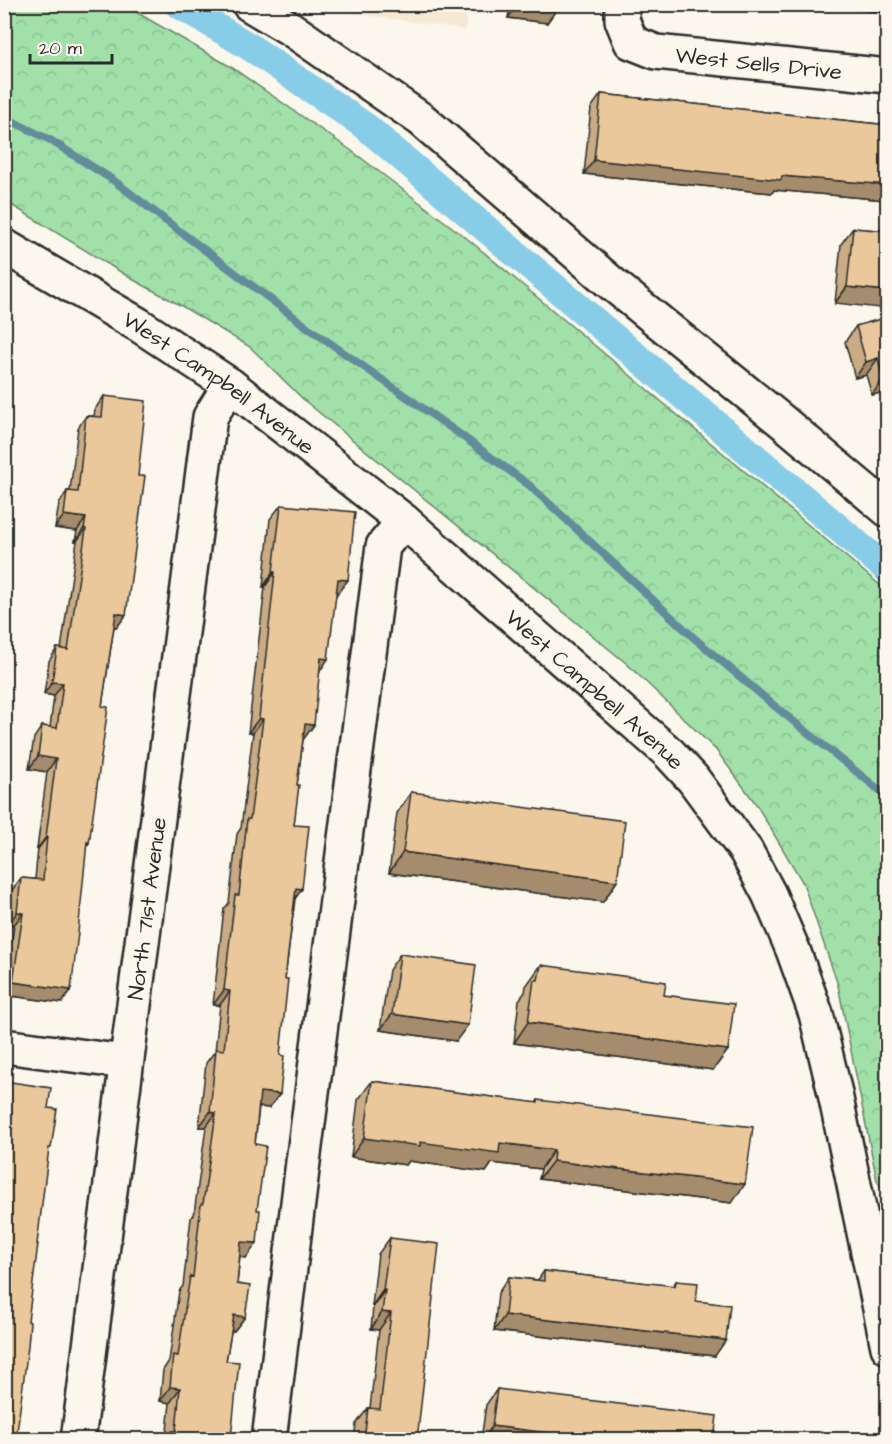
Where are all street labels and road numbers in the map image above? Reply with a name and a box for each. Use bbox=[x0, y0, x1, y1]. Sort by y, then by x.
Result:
street label: West Sells Drive bbox=[674, 40, 843, 88]
street label: West Campbell Avenue bbox=[117, 305, 321, 463]
street label: West Campbell Avenue bbox=[498, 603, 691, 777]
street label: North 71st Avenue bbox=[121, 815, 175, 1002]

